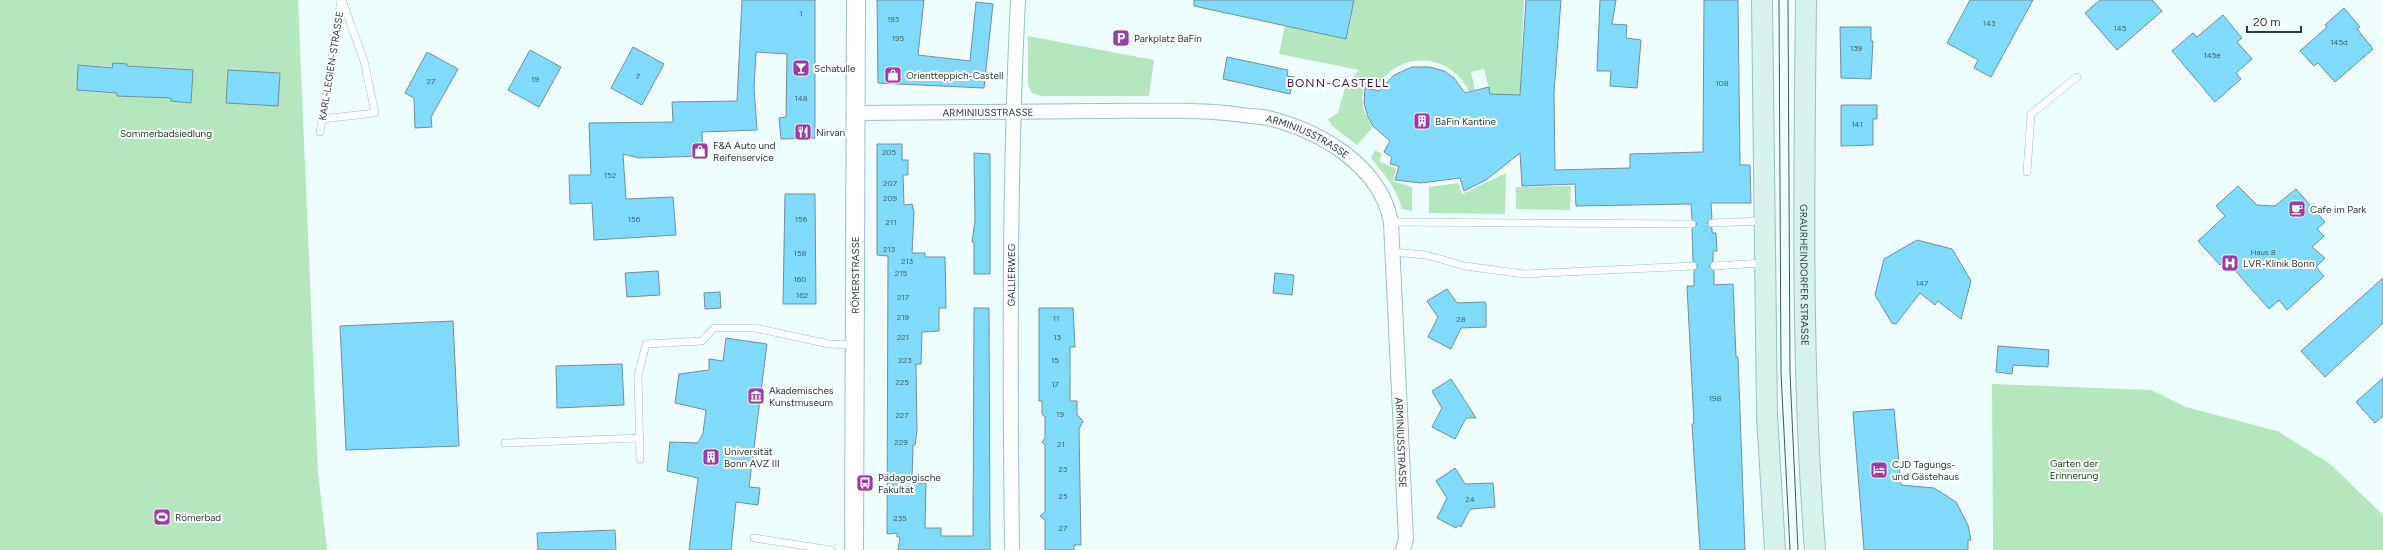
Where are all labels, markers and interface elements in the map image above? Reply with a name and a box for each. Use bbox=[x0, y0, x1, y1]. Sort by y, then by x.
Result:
house number: 1 bbox=[799, 8, 803, 18]
scale bar bbox=[2247, 8, 2301, 34]
street label: KARL-LEGIEN-STRASSE bbox=[316, 10, 346, 122]
house number: 193 bbox=[887, 14, 899, 24]
text: 20 m bbox=[2253, 15, 2281, 29]
house number: 143 bbox=[1983, 18, 1995, 28]
house number: 145 bbox=[2114, 23, 2127, 33]
parking icon: Parkplatz BaFin bbox=[1111, 28, 1131, 48]
place label: Parkplatz BaFin bbox=[1134, 32, 1202, 45]
house number: 195 bbox=[892, 33, 905, 43]
house number: 145d bbox=[2330, 37, 2348, 47]
house number: 139 bbox=[1850, 43, 1863, 53]
house number: 145e bbox=[2203, 50, 2221, 60]
bar icon: Schatulle bbox=[791, 58, 811, 78]
place label: Schatulle bbox=[814, 62, 856, 75]
shop icon: Orientteppich-Castell bbox=[883, 65, 903, 85]
place label: Orientteppich-Castell bbox=[906, 69, 1003, 82]
house number: 7 bbox=[636, 71, 641, 81]
house number: 19 bbox=[531, 74, 539, 84]
house number: 27 bbox=[427, 76, 436, 86]
district label: BONN-CASTELL bbox=[1287, 76, 1389, 90]
house number: 108 bbox=[1715, 78, 1729, 88]
house number: 148 bbox=[794, 93, 808, 103]
street label: ARMINIUSSTRASSE bbox=[943, 105, 1034, 119]
street label: ARMINIUSSTRASSE bbox=[1265, 111, 1352, 161]
building icon: BaFin Kantine bbox=[1412, 111, 1432, 131]
place label: BaFin Kantine bbox=[1435, 115, 1496, 128]
house number: 141 bbox=[1851, 119, 1863, 129]
restaurant icon: Nirvan bbox=[793, 122, 813, 142]
place label: Nirvan bbox=[816, 126, 846, 139]
park label: Sommerbadsiedlung bbox=[120, 127, 212, 140]
place label: F&A Auto und Reifenservice bbox=[713, 139, 776, 164]
shop icon: F&A Auto und Reifenservice bbox=[690, 141, 710, 161]
house number: 205 bbox=[882, 147, 896, 157]
house number: 152 bbox=[604, 170, 616, 180]
house number: 207 bbox=[883, 178, 898, 188]
house number: 209 bbox=[883, 193, 898, 203]
cafe icon: Cafe im Park bbox=[2287, 199, 2307, 219]
place label: Cafe im Park bbox=[2310, 203, 2366, 216]
street label: GRAURHEINDORFER STRASSE bbox=[1798, 204, 1812, 346]
house number: 156 bbox=[628, 214, 641, 224]
house number: 156 bbox=[795, 214, 808, 224]
house number: 211 bbox=[885, 217, 897, 227]
street label: RÖMERSTRASSE bbox=[848, 236, 862, 314]
street label: GALLIERWEG bbox=[1004, 243, 1018, 306]
house number: 213 bbox=[883, 244, 895, 254]
house number: Haus 8 bbox=[2250, 247, 2276, 257]
house number: 158 bbox=[794, 248, 806, 258]
hospital icon: LVR-Klinik Bonn bbox=[2220, 253, 2240, 273]
house number: 213 bbox=[901, 256, 913, 266]
place label: LVR-Klinik Bonn bbox=[2243, 257, 2315, 270]
house number: 215 bbox=[895, 268, 908, 278]
house number: 160 bbox=[794, 274, 806, 284]
house number: 147 bbox=[1916, 278, 1929, 288]
house number: 162 bbox=[796, 290, 808, 300]
house number: 217 bbox=[897, 292, 910, 302]
house number: 219 bbox=[897, 312, 910, 322]
house number: 11 bbox=[1053, 313, 1059, 323]
house number: 28 bbox=[1456, 314, 1466, 324]
house number: 221 bbox=[897, 332, 909, 342]
house number: 13 bbox=[1053, 332, 1061, 342]
house number: 223 bbox=[898, 355, 912, 365]
house number: 15 bbox=[1051, 355, 1059, 365]
house number: 225 bbox=[895, 377, 909, 387]
house number: 17 bbox=[1051, 379, 1059, 389]
place label: Akademisches Kunstmuseum bbox=[769, 384, 834, 409]
museum icon: Akademisches Kunstmuseum bbox=[746, 386, 766, 406]
house number: 198 bbox=[1709, 393, 1721, 403]
street label: ARMINIUSSTRASSE bbox=[1393, 397, 1410, 488]
house number: 19 bbox=[1056, 409, 1064, 419]
house number: 227 bbox=[895, 410, 909, 420]
house number: 229 bbox=[894, 437, 908, 447]
house number: 21 bbox=[1057, 439, 1065, 449]
place label: Universität Bonn AVZ III bbox=[724, 445, 780, 470]
building icon: Universität Bonn AVZ III bbox=[701, 447, 721, 467]
park label: Garten der Erinnerung bbox=[2050, 457, 2099, 482]
place label: CJD Tagungs- und Gästehaus bbox=[1892, 458, 1959, 483]
hotel icon: CJD Tagungs- und Gästehaus bbox=[1869, 460, 1889, 480]
house number: 23 bbox=[1059, 464, 1067, 474]
place label: Pädagogische Fakultät bbox=[878, 471, 941, 496]
bus stop icon: Pädagogische Fakultät bbox=[855, 473, 875, 493]
house number: 25 bbox=[1058, 491, 1068, 501]
house number: 24 bbox=[1465, 494, 1475, 504]
sports icon: Römerbad bbox=[152, 507, 172, 527]
place label: Römerbad bbox=[175, 511, 221, 524]
house number: 235 bbox=[893, 513, 907, 523]
house number: 27 bbox=[1059, 523, 1068, 533]

